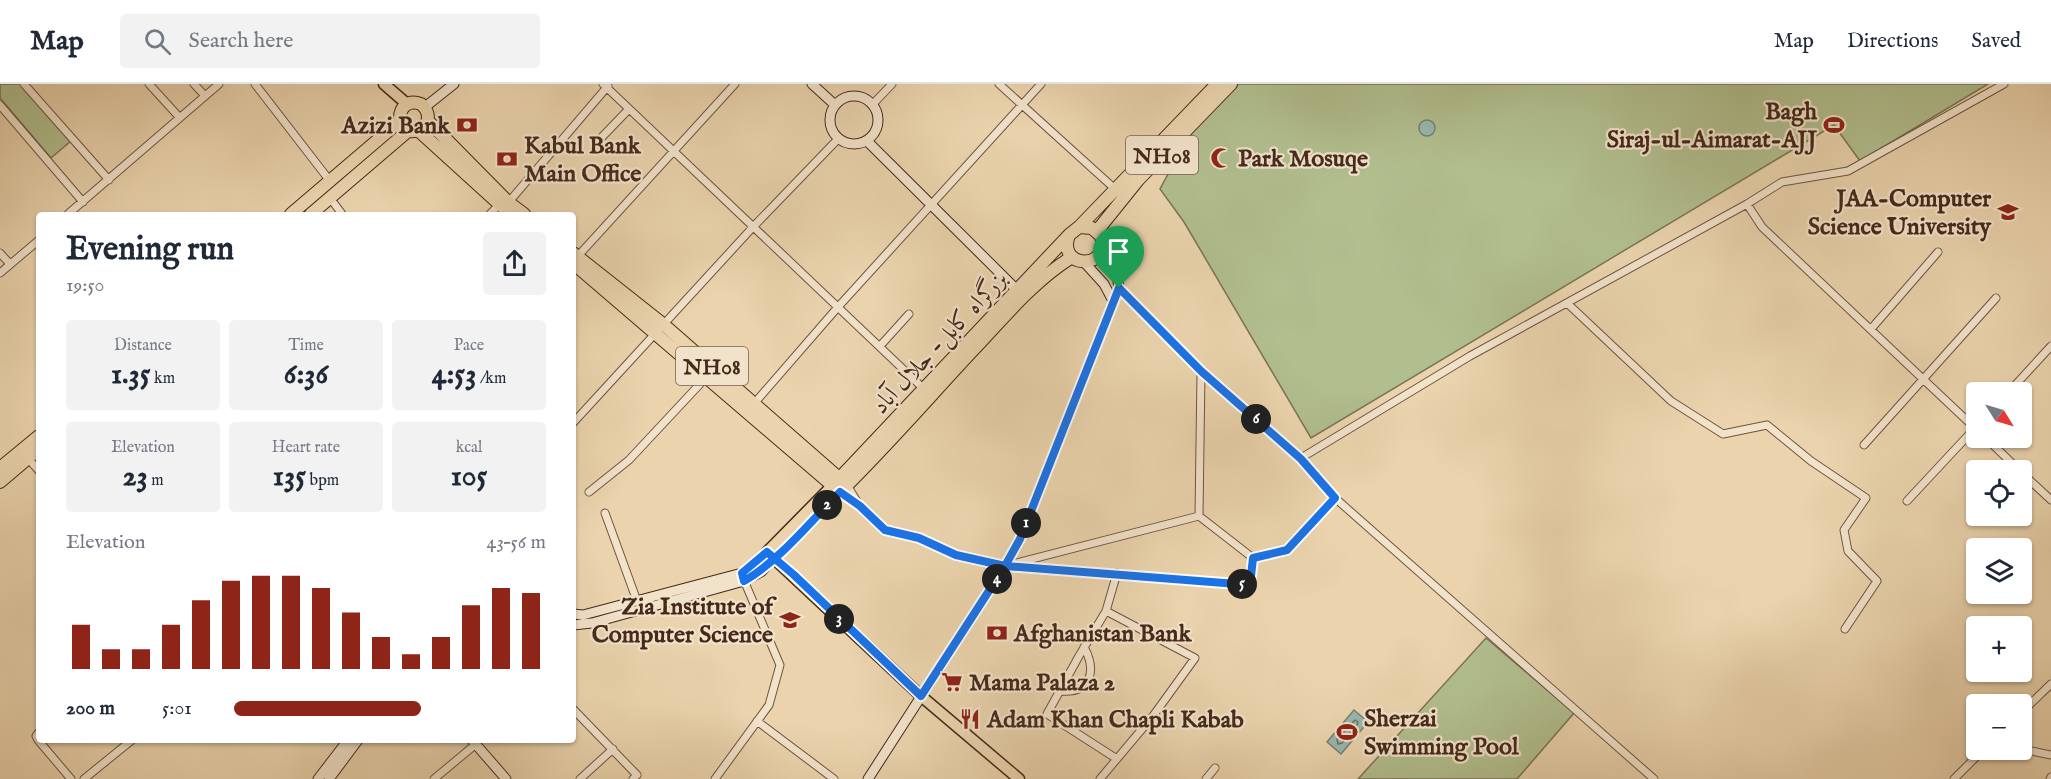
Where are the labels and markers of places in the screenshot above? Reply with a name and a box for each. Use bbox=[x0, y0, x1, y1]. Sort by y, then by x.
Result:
place label: Bagh Siraj-ul-Aimarat-AJJ bbox=[1607, 97, 1817, 156]
place label: Azizi Bank bbox=[341, 111, 451, 142]
bank icon: Azizi Bank bbox=[455, 113, 479, 137]
sports icon: Bagh Siraj-ul-Aimarat-AJJ bbox=[1822, 113, 1846, 137]
place label: Kabul Bank Main Office bbox=[524, 131, 642, 190]
place label: Park Mosuqe bbox=[1238, 144, 1368, 175]
mosque icon: Park Mosuqe bbox=[1209, 146, 1233, 170]
bank icon: Kabul Bank Main Office bbox=[495, 147, 519, 171]
place label: JAA-Computer Science University bbox=[1808, 184, 1992, 243]
school or university icon: JAA-Computer Science University bbox=[1996, 200, 2020, 224]
pin bbox=[1093, 226, 1144, 288]
pin: 6 bbox=[1241, 404, 1271, 434]
pin: 2 bbox=[812, 490, 842, 520]
pin: 1 bbox=[1011, 508, 1041, 538]
pin: 4 bbox=[982, 564, 1012, 594]
pin: 5 bbox=[1227, 569, 1257, 599]
place label: Zia Institute of Computer Science bbox=[592, 592, 777, 651]
pin: 3 bbox=[824, 604, 854, 634]
school or university icon: Zia Institute of Computer Science bbox=[778, 608, 802, 632]
place label: Afghanistan Bank bbox=[1013, 619, 1192, 650]
bank icon: Afghanistan Bank bbox=[985, 621, 1009, 645]
place label: Mama Palaza 2 bbox=[969, 668, 1115, 699]
supermarket icon: Mama Palaza 2 bbox=[940, 670, 964, 694]
place label: Sherzai Swimming Pool bbox=[1364, 704, 1519, 763]
place label: Adam Khan Chapli Kabab bbox=[986, 705, 1244, 736]
restaurant icon: Adam Khan Chapli Kabab bbox=[958, 707, 982, 731]
sports icon: Sherzai Swimming Pool bbox=[1335, 720, 1359, 744]

